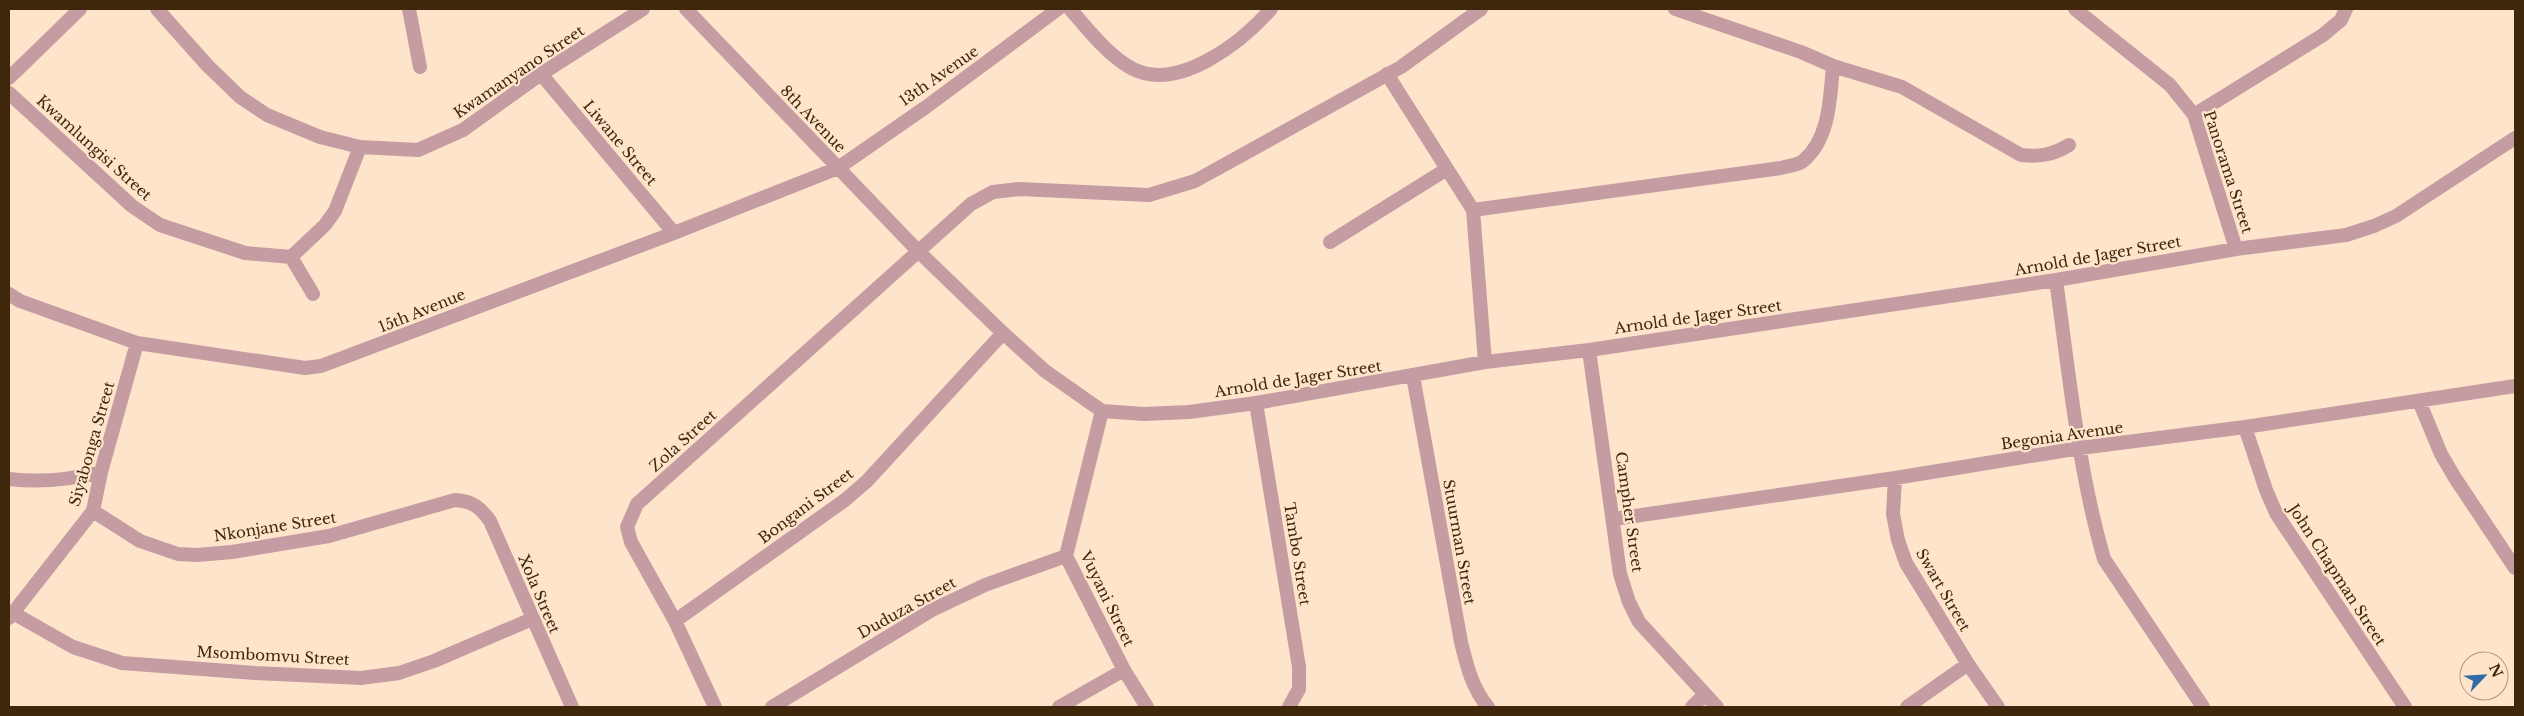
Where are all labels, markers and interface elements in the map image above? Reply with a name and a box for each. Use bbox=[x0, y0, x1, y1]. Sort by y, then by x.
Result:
street label: Kwamanyano Street bbox=[450, 21, 588, 122]
street label: 13th Avenue bbox=[895, 41, 982, 110]
street label: 8th Avenue bbox=[777, 81, 850, 156]
street label: Kwamlungisi Street bbox=[33, 91, 156, 205]
street label: Liwane Street bbox=[579, 96, 662, 189]
street label: Panorama Street bbox=[2200, 108, 2257, 236]
street label: Arnold de Jager Street bbox=[2012, 231, 2183, 280]
street label: 15th Avenue bbox=[376, 284, 468, 337]
street label: Arnold de Jager Street bbox=[1612, 295, 1783, 338]
street label: Arnold de Jager Street bbox=[1212, 356, 1383, 401]
street label: Siyabonga Street bbox=[65, 379, 119, 508]
street label: Zola Street bbox=[645, 405, 720, 476]
street label: Begonia Avenue bbox=[2000, 418, 2124, 453]
street label: Campher Street bbox=[1612, 450, 1647, 574]
street label: Bongani Street bbox=[755, 464, 857, 547]
street label: Stuurman Street bbox=[1439, 478, 1480, 606]
street label: John Chapman Street bbox=[2283, 499, 2391, 649]
street label: Tambo Street bbox=[1280, 501, 1315, 607]
street label: Nkonjane Street bbox=[212, 507, 338, 546]
street label: Swart Street bbox=[1912, 545, 1975, 635]
street label: Vuyani Street bbox=[1076, 547, 1139, 650]
street label: Xola Street bbox=[514, 551, 565, 636]
street label: Duduza Street bbox=[854, 573, 959, 642]
street label: Msombomvu Street bbox=[196, 642, 350, 669]
north arrow bbox=[2459, 651, 2509, 701]
text: N bbox=[2485, 661, 2507, 680]

